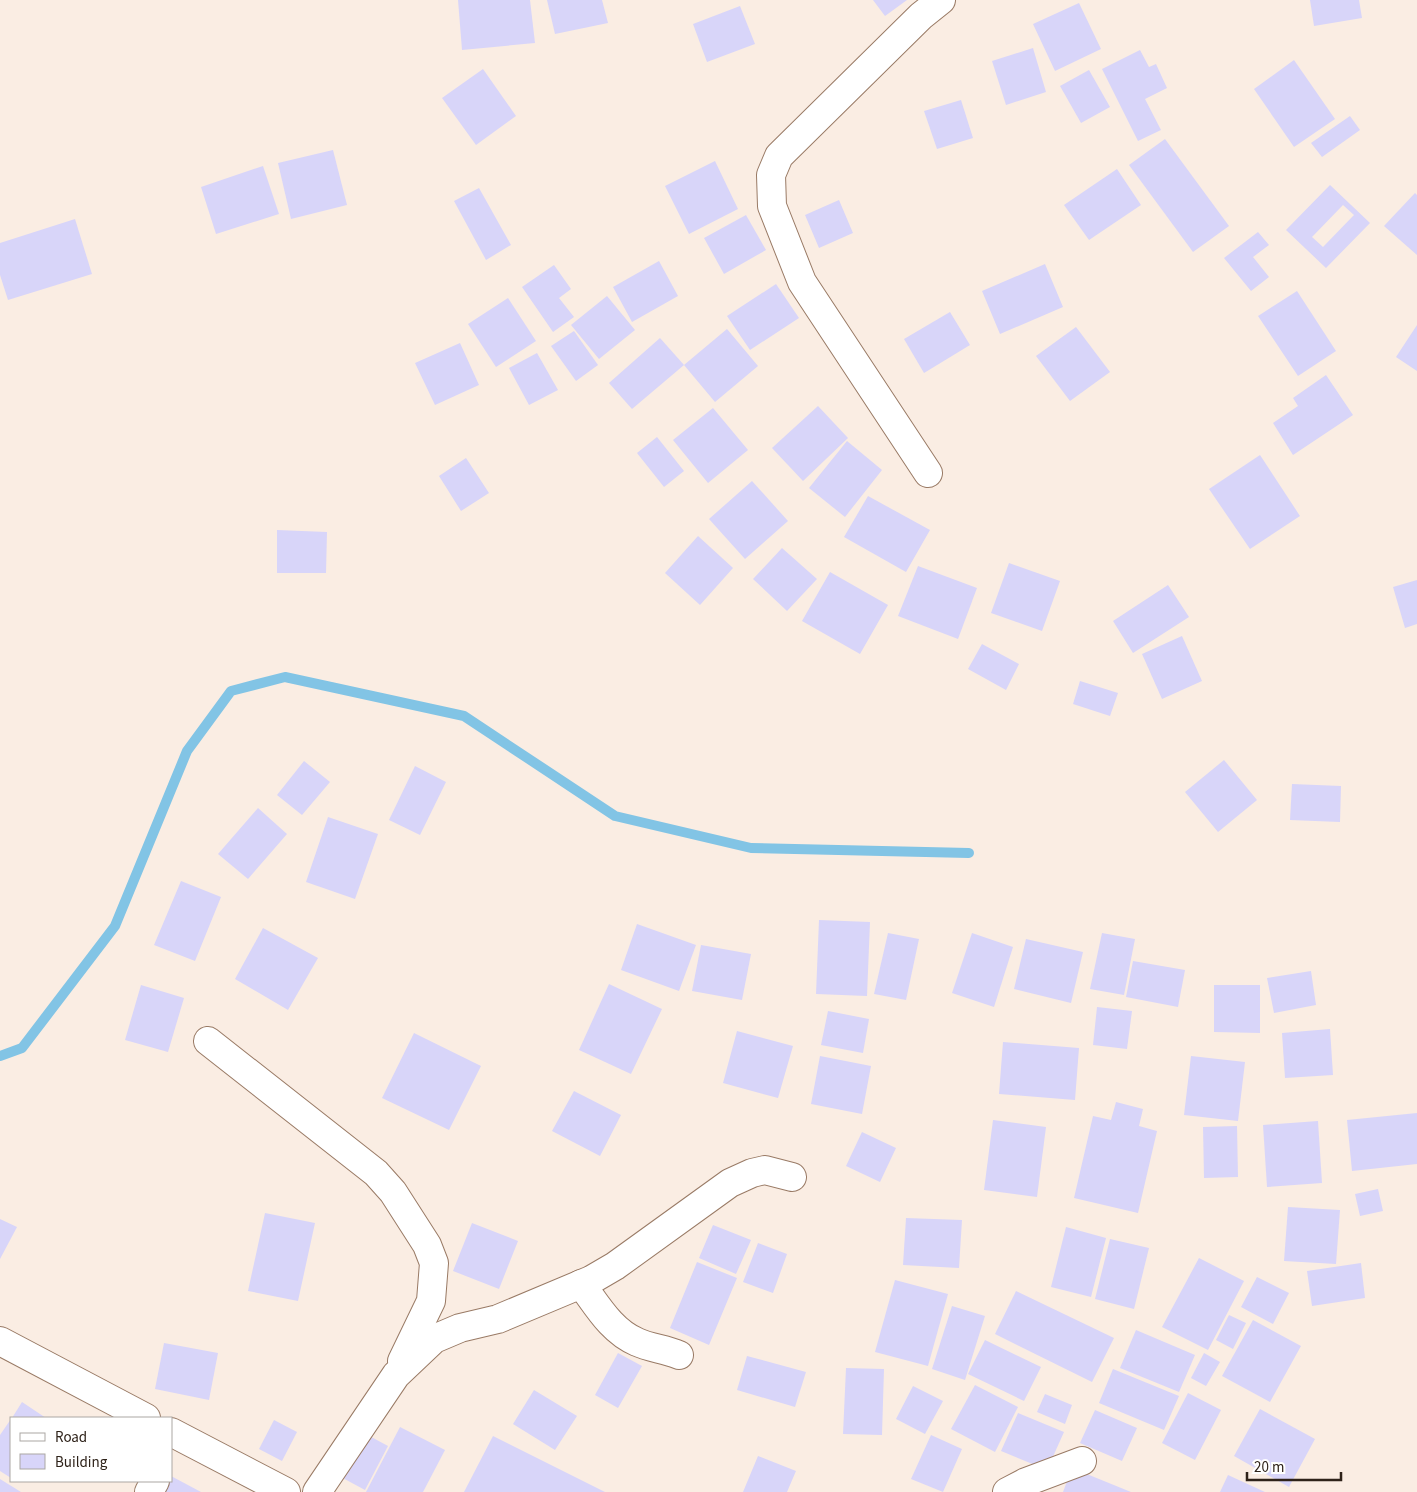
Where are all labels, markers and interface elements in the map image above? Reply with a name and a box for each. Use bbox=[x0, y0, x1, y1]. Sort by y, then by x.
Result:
legend bbox=[10, 1417, 172, 1482]
text: Road bbox=[55, 1427, 87, 1448]
scale bar bbox=[1247, 1450, 1341, 1482]
text: Building bbox=[55, 1452, 108, 1473]
text: 20 m bbox=[1254, 1457, 1284, 1478]

